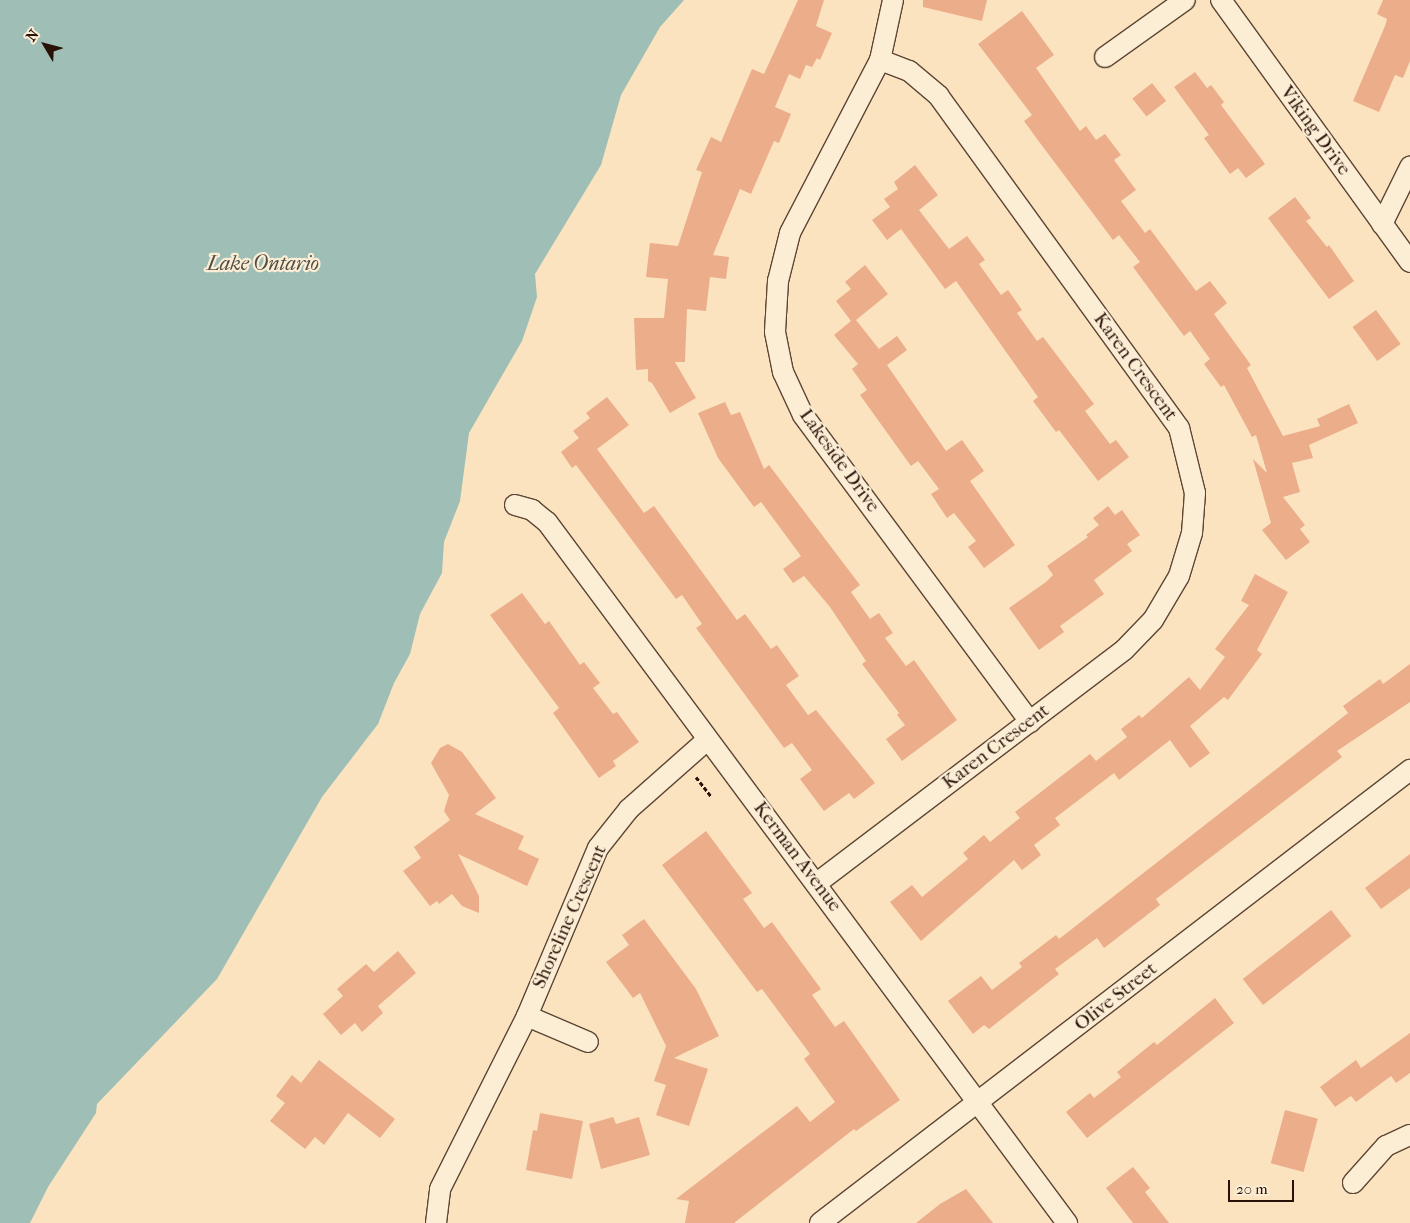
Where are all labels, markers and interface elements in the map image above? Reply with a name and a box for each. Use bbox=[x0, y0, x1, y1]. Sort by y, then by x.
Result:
north arrow bbox=[20, 20, 70, 70]
text: N bbox=[23, 26, 43, 45]
street label: Viking Drive bbox=[1275, 82, 1355, 180]
water label: Lake Ontario bbox=[207, 251, 319, 275]
street label: Karen Crescent bbox=[1088, 309, 1182, 425]
street label: Lakeside Drive bbox=[794, 405, 884, 517]
street label: Karen Crescent bbox=[938, 699, 1054, 795]
street label: Kerman Avenue bbox=[748, 797, 846, 917]
street label: Shoreline Crescent bbox=[528, 842, 612, 992]
street label: Olive Street bbox=[1070, 958, 1162, 1036]
scale bar bbox=[1230, 1170, 1296, 1202]
text: 20 m bbox=[1236, 1180, 1268, 1198]

